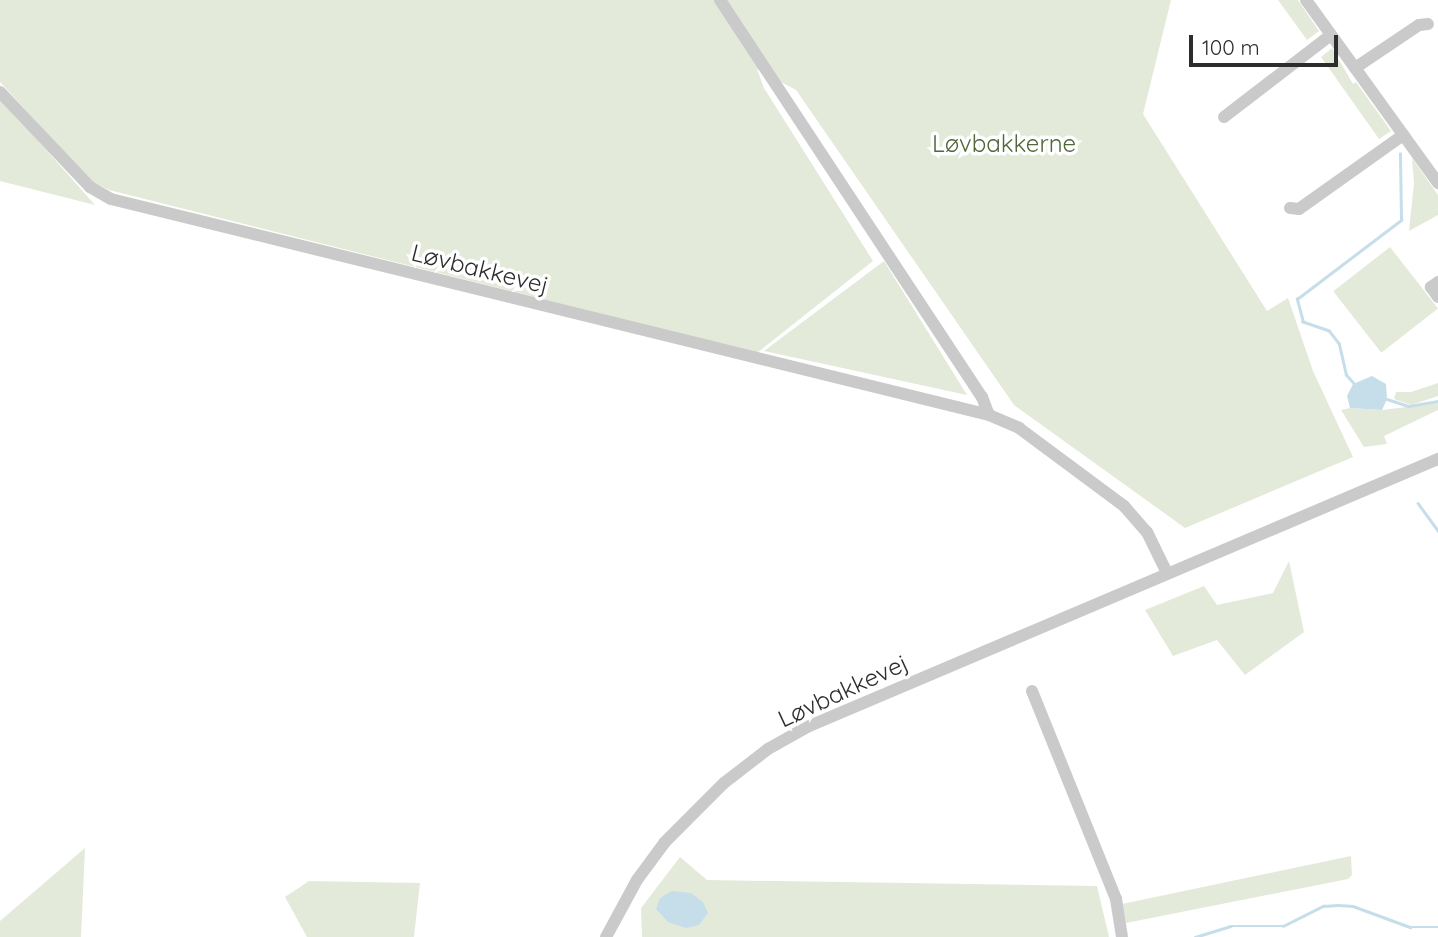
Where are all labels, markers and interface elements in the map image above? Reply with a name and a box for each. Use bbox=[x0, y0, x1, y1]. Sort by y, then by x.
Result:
scale bar bbox=[1193, 21, 1342, 65]
text: 100 m bbox=[1202, 34, 1260, 60]
park label: Løvbakkerne bbox=[932, 130, 1076, 158]
street label: Løvbakkevej bbox=[409, 238, 551, 300]
street label: Løvbakkevej bbox=[773, 648, 913, 734]

